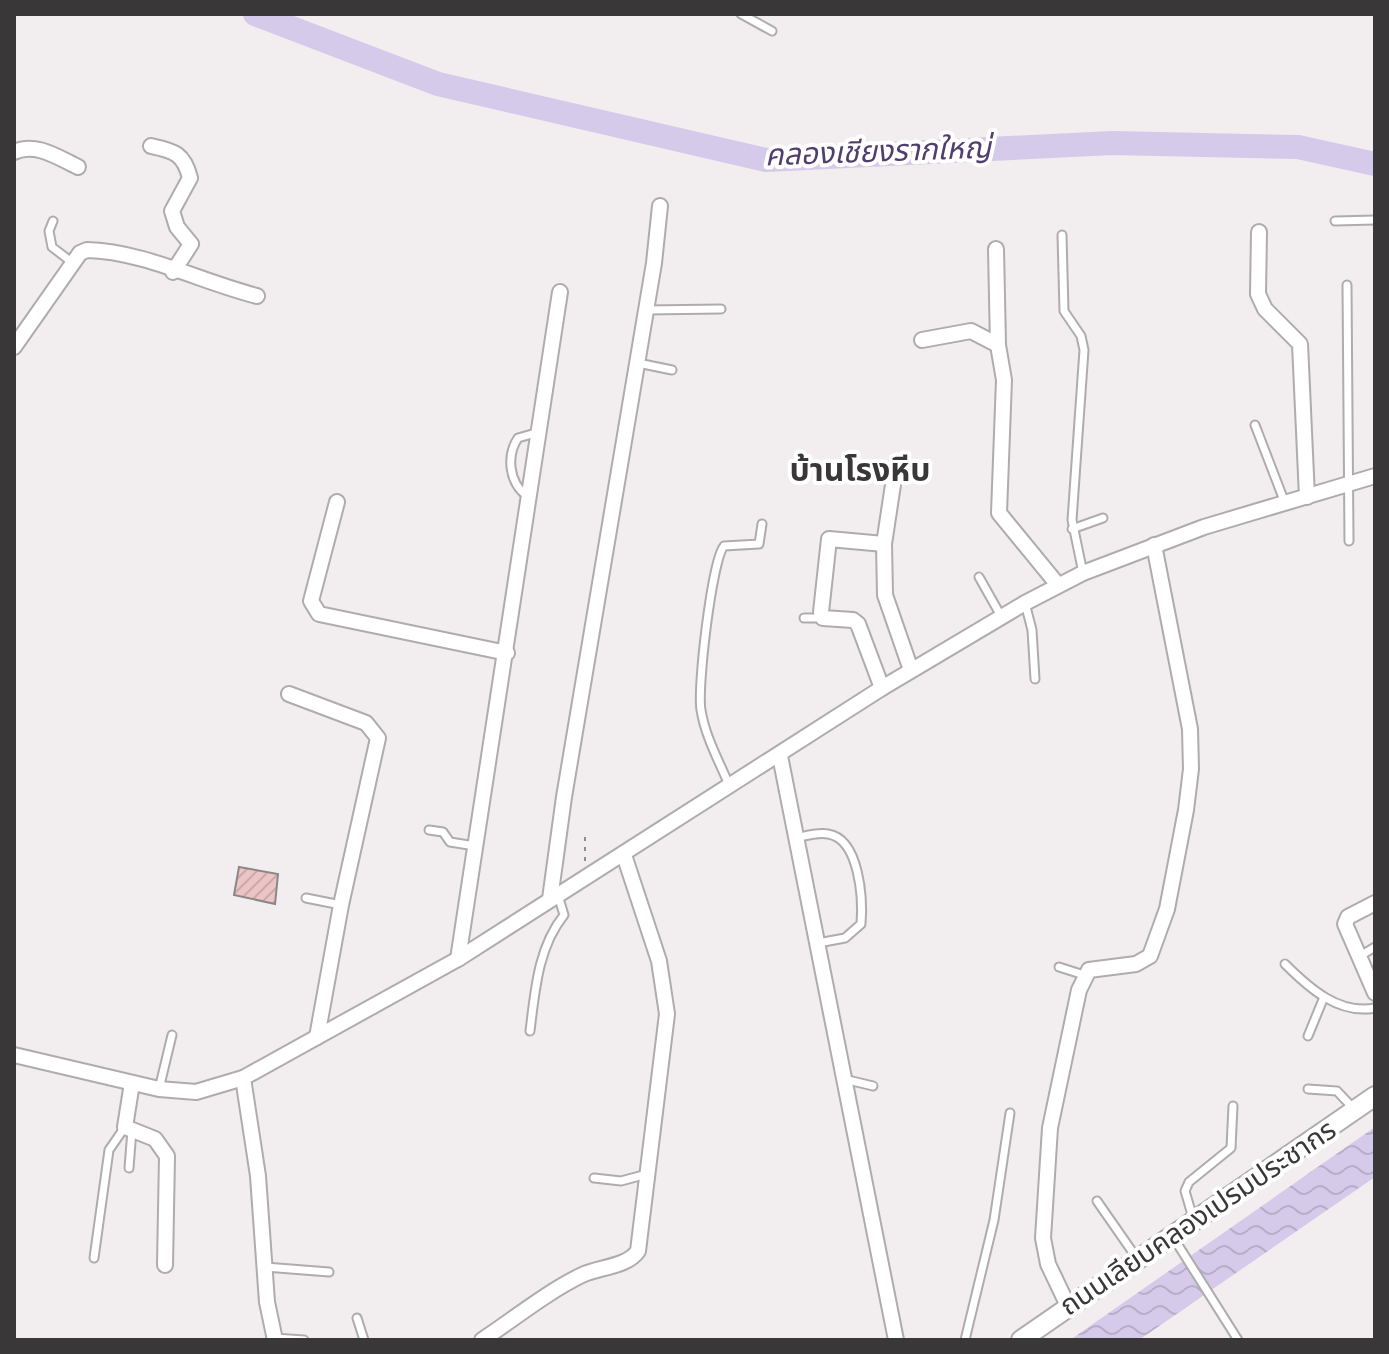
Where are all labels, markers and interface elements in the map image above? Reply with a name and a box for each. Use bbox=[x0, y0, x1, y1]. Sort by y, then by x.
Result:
water label: คลองเชียงรากใหญ่ bbox=[764, 127, 996, 176]
district label: บ้านโรงหีบ bbox=[790, 449, 930, 492]
street label: ถนนเลียบคลองเปรมประชากร bbox=[1052, 1111, 1344, 1325]

